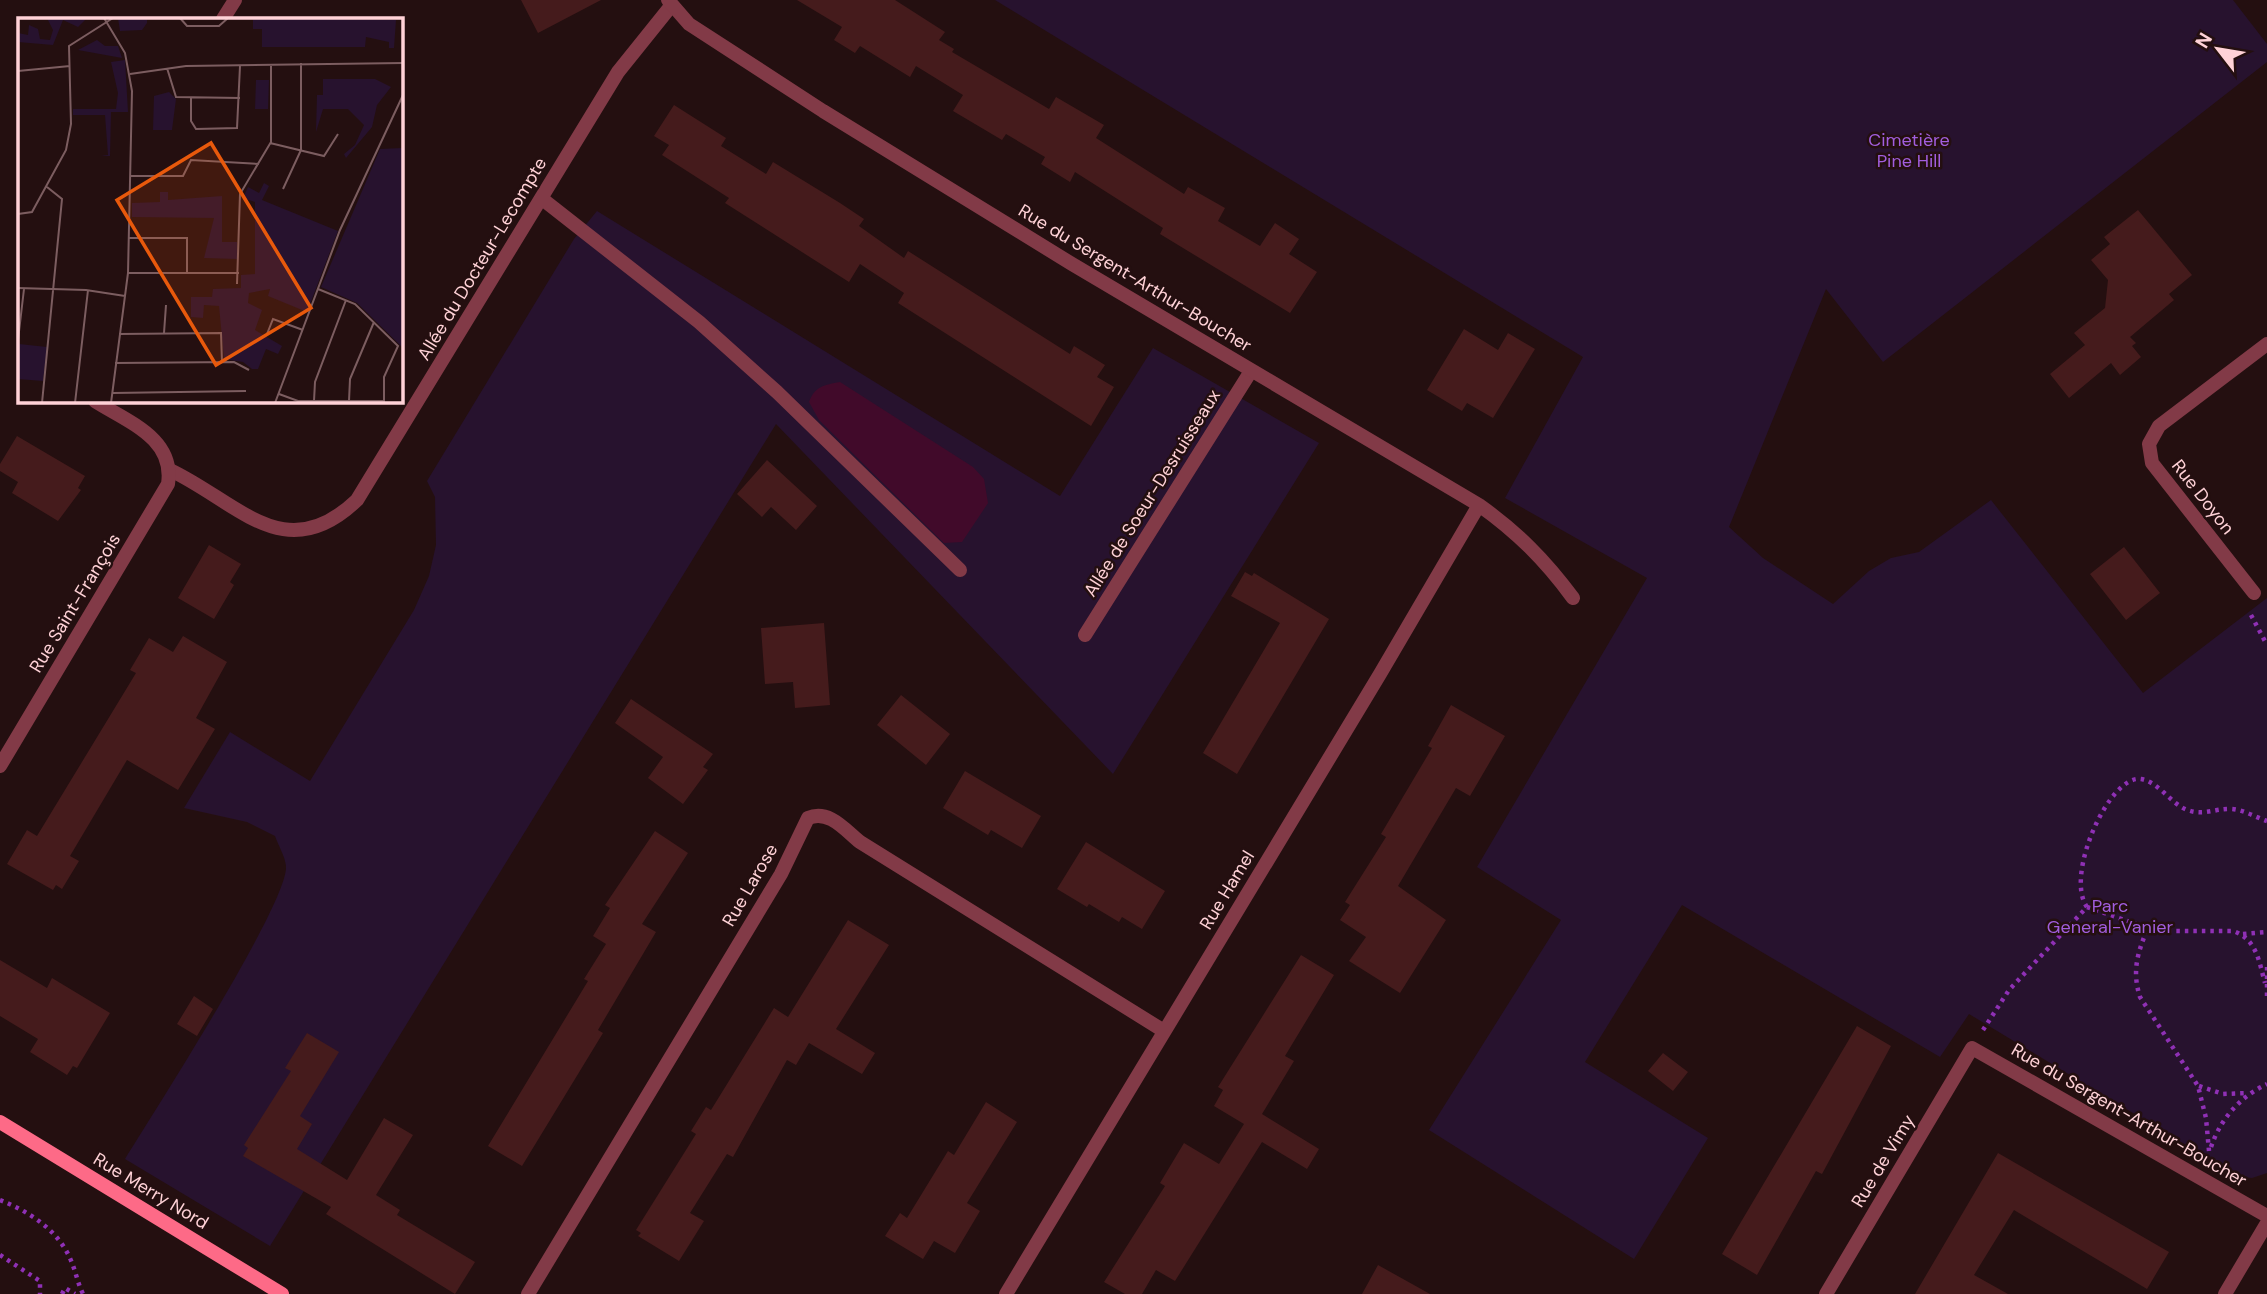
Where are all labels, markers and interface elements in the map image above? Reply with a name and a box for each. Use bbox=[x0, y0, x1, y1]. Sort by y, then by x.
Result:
north arrow bbox=[2183, 14, 2253, 84]
inset map bbox=[18, 18, 402, 402]
text: N bbox=[2190, 28, 2218, 53]
park label: Cimetière Pine Hill bbox=[1868, 128, 1950, 173]
street label: Allée du Docteur-Lecompte bbox=[412, 153, 552, 365]
street label: Rue du Sergent-Arthur-Boucher bbox=[1014, 199, 1256, 358]
street label: Allée de Soeur-Desruisseaux bbox=[1078, 385, 1226, 601]
street label: Rue Doyon bbox=[2166, 455, 2240, 539]
street label: Rue Saint-François bbox=[24, 529, 126, 677]
street label: Rue Larose bbox=[717, 839, 783, 931]
street label: Rue Hamel bbox=[1194, 846, 1260, 934]
park label: Parc General-Vanier bbox=[2047, 894, 2173, 939]
street label: Rue du Sergent-Arthur-Boucher bbox=[2007, 1038, 2251, 1193]
street label: Rue de Vimy bbox=[1846, 1110, 1920, 1212]
street label: Rue Merry Nord bbox=[89, 1147, 213, 1235]

